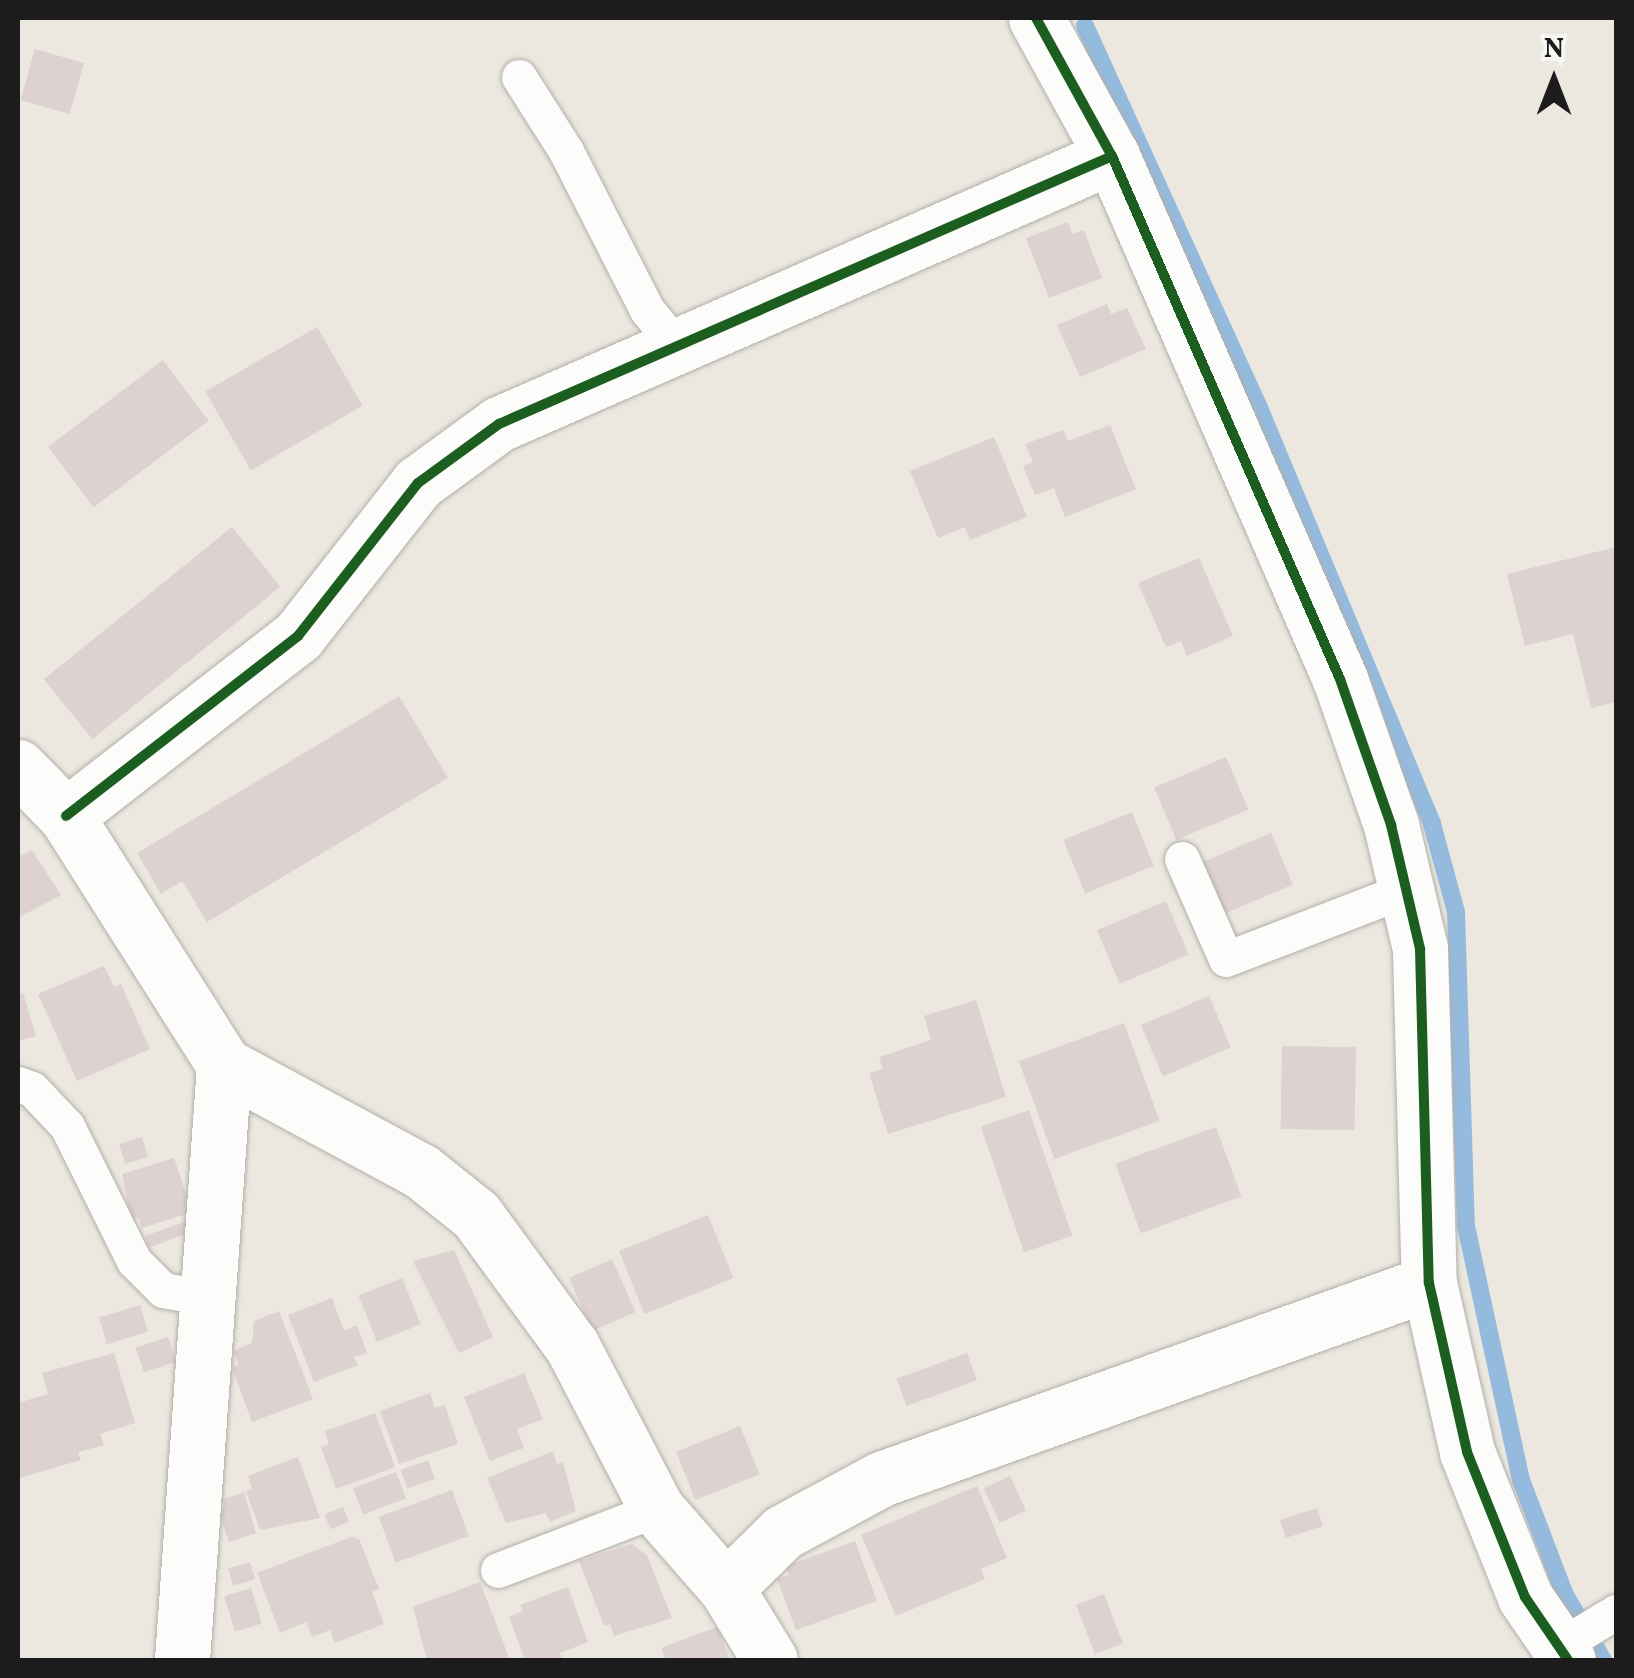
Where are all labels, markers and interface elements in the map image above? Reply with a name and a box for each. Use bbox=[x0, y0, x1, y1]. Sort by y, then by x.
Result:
north arrow bbox=[1504, 30, 1604, 130]
text: N bbox=[1544, 30, 1564, 69]

